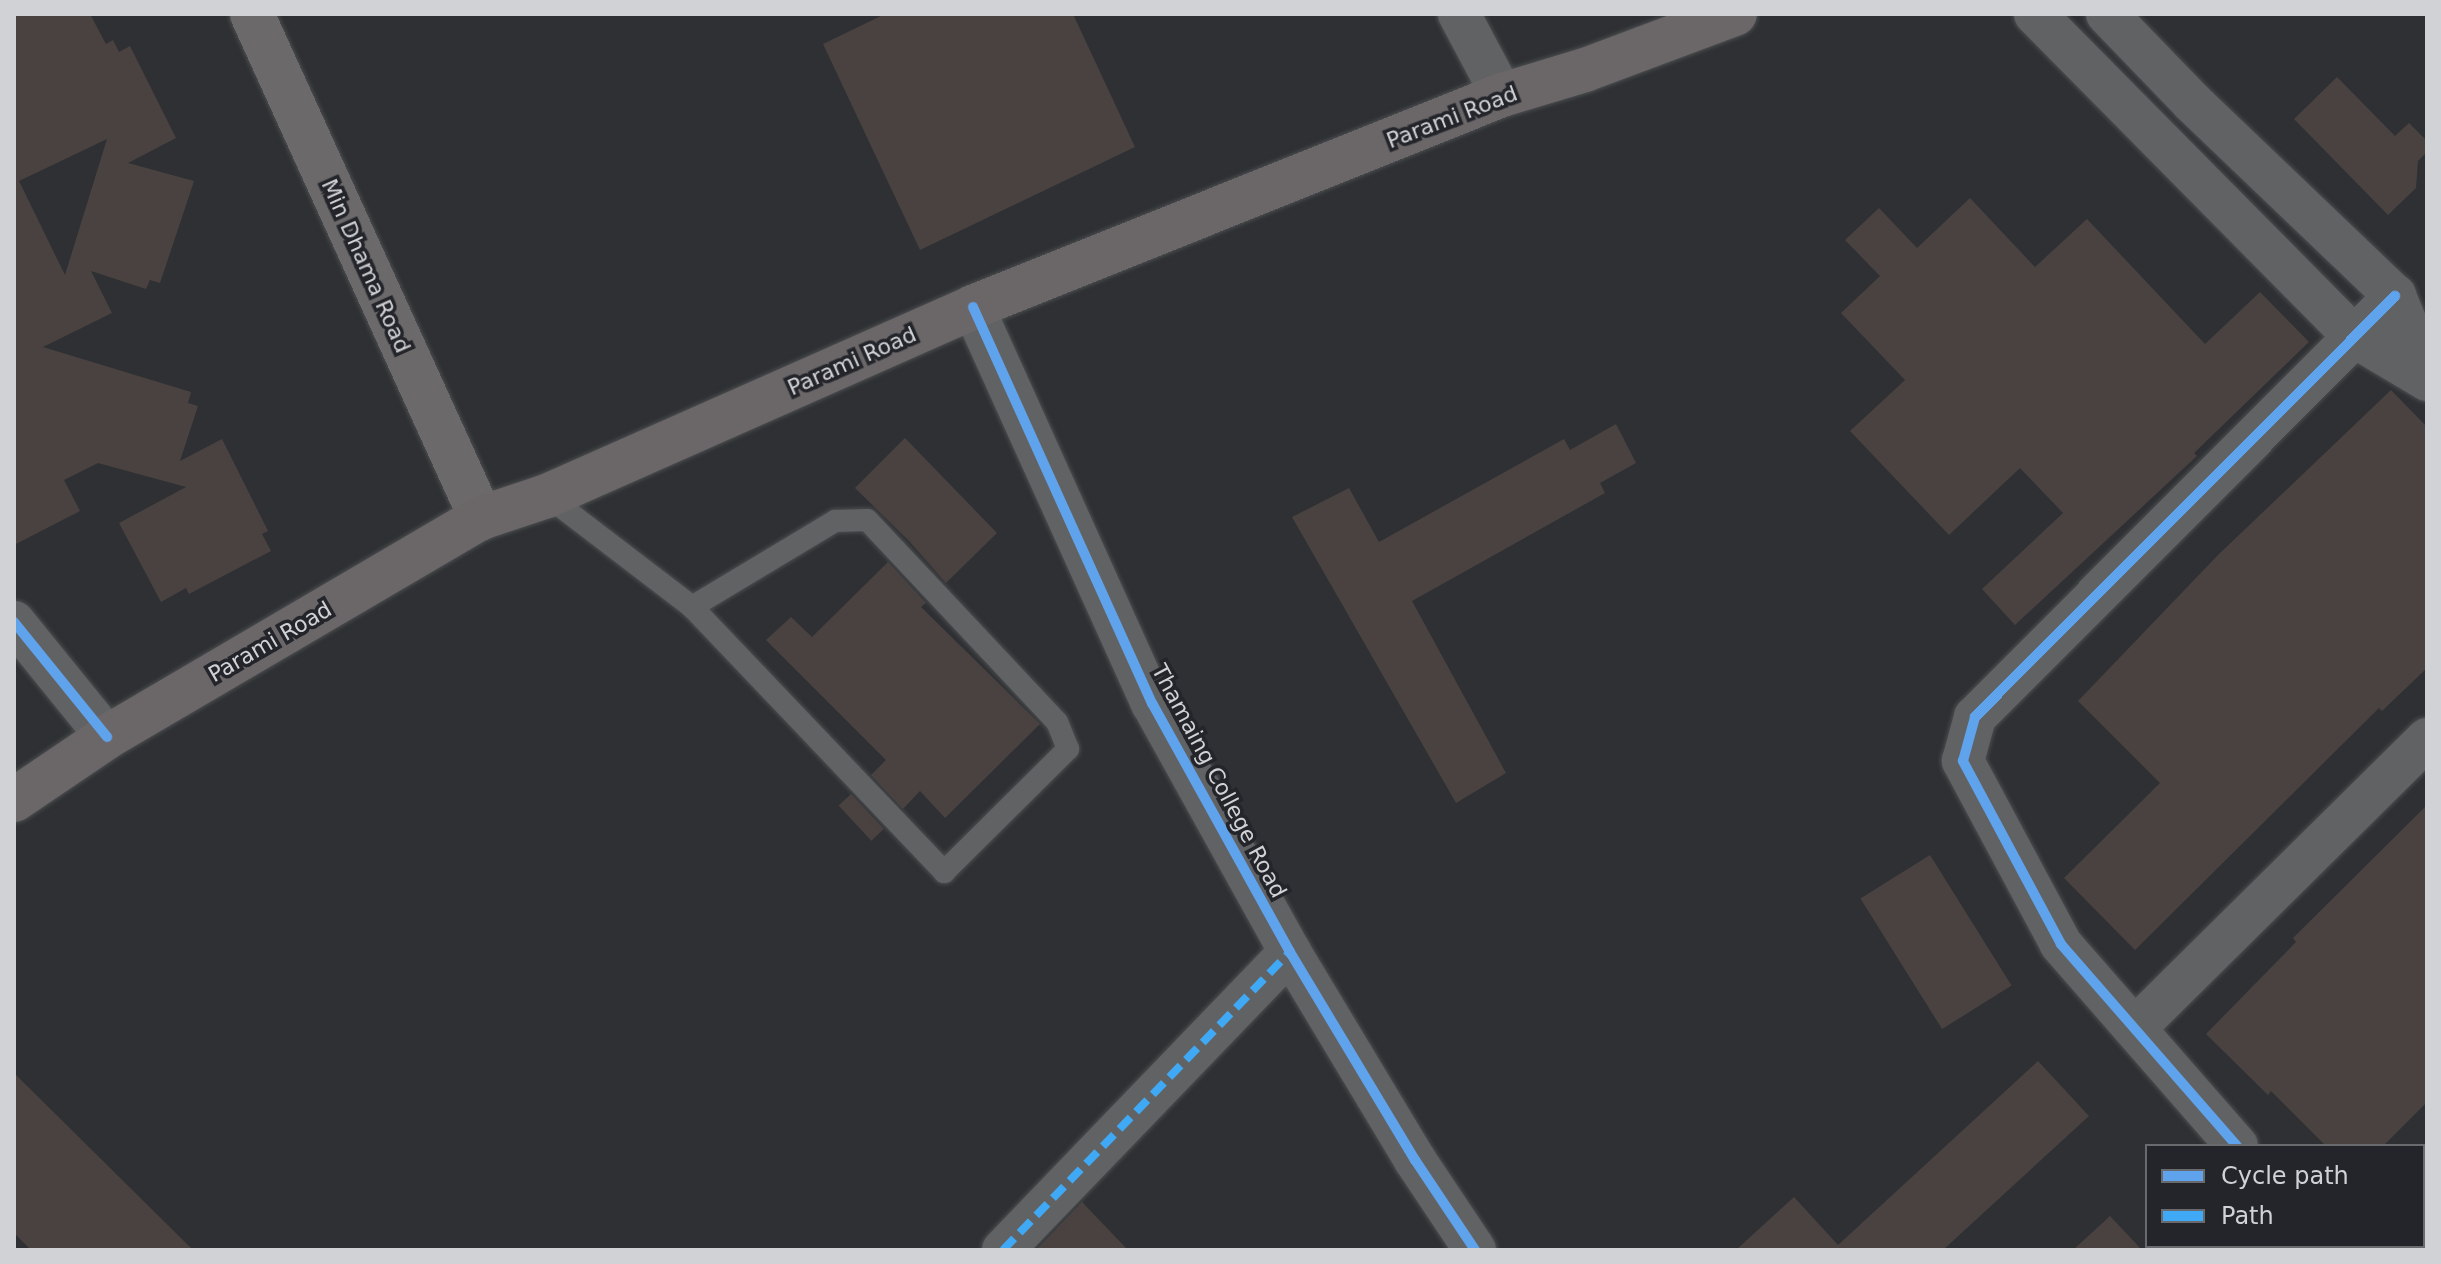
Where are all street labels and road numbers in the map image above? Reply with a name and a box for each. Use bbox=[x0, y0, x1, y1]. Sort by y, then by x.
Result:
street label: Parami Road bbox=[1383, 80, 1521, 154]
street label: Min Dhama Road bbox=[316, 175, 416, 357]
street label: Parami Road bbox=[784, 321, 920, 401]
street label: Parami Road bbox=[204, 596, 336, 688]
street label: Thamaing College Road bbox=[1146, 660, 1292, 902]

